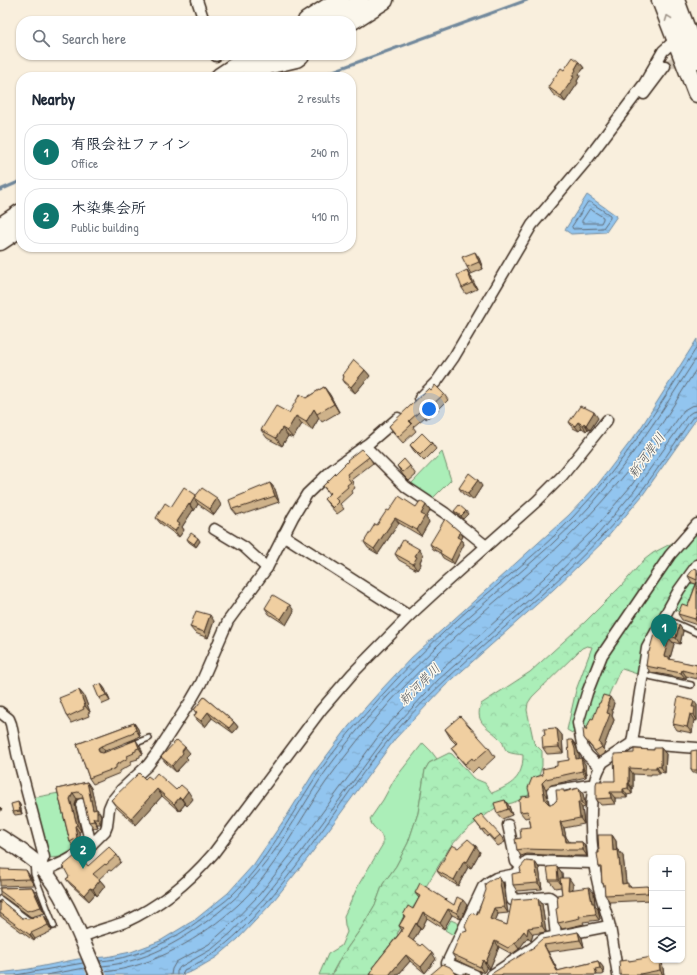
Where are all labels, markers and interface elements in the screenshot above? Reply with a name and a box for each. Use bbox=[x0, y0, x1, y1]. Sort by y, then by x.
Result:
one-way arrow bbox=[664, 14, 672, 21]
search box bbox=[16, 16, 356, 60]
icon: search bbox=[30, 27, 52, 49]
text: Search here bbox=[62, 28, 126, 49]
text: Nearby bbox=[32, 87, 75, 110]
text: 2 results bbox=[298, 89, 340, 107]
text: 有限会社ファイン bbox=[71, 133, 191, 154]
text: 1 bbox=[44, 143, 48, 161]
text: 240 m bbox=[310, 143, 339, 161]
text: Office bbox=[71, 154, 98, 172]
text: 木染集会所 bbox=[71, 197, 146, 218]
text: 2 bbox=[43, 207, 49, 225]
text: 410 m bbox=[312, 207, 339, 225]
text: Public building bbox=[71, 218, 139, 236]
your location bbox=[419, 399, 439, 419]
water label: 新河岸川 bbox=[623, 429, 669, 481]
pin: 1 bbox=[651, 614, 677, 647]
water label: 新河岸川 bbox=[394, 659, 444, 709]
pin: 2 bbox=[70, 836, 96, 869]
map controls bbox=[649, 855, 685, 963]
button: + bbox=[649, 855, 685, 891]
button: − bbox=[649, 891, 685, 927]
button: layers bbox=[649, 927, 685, 963]

